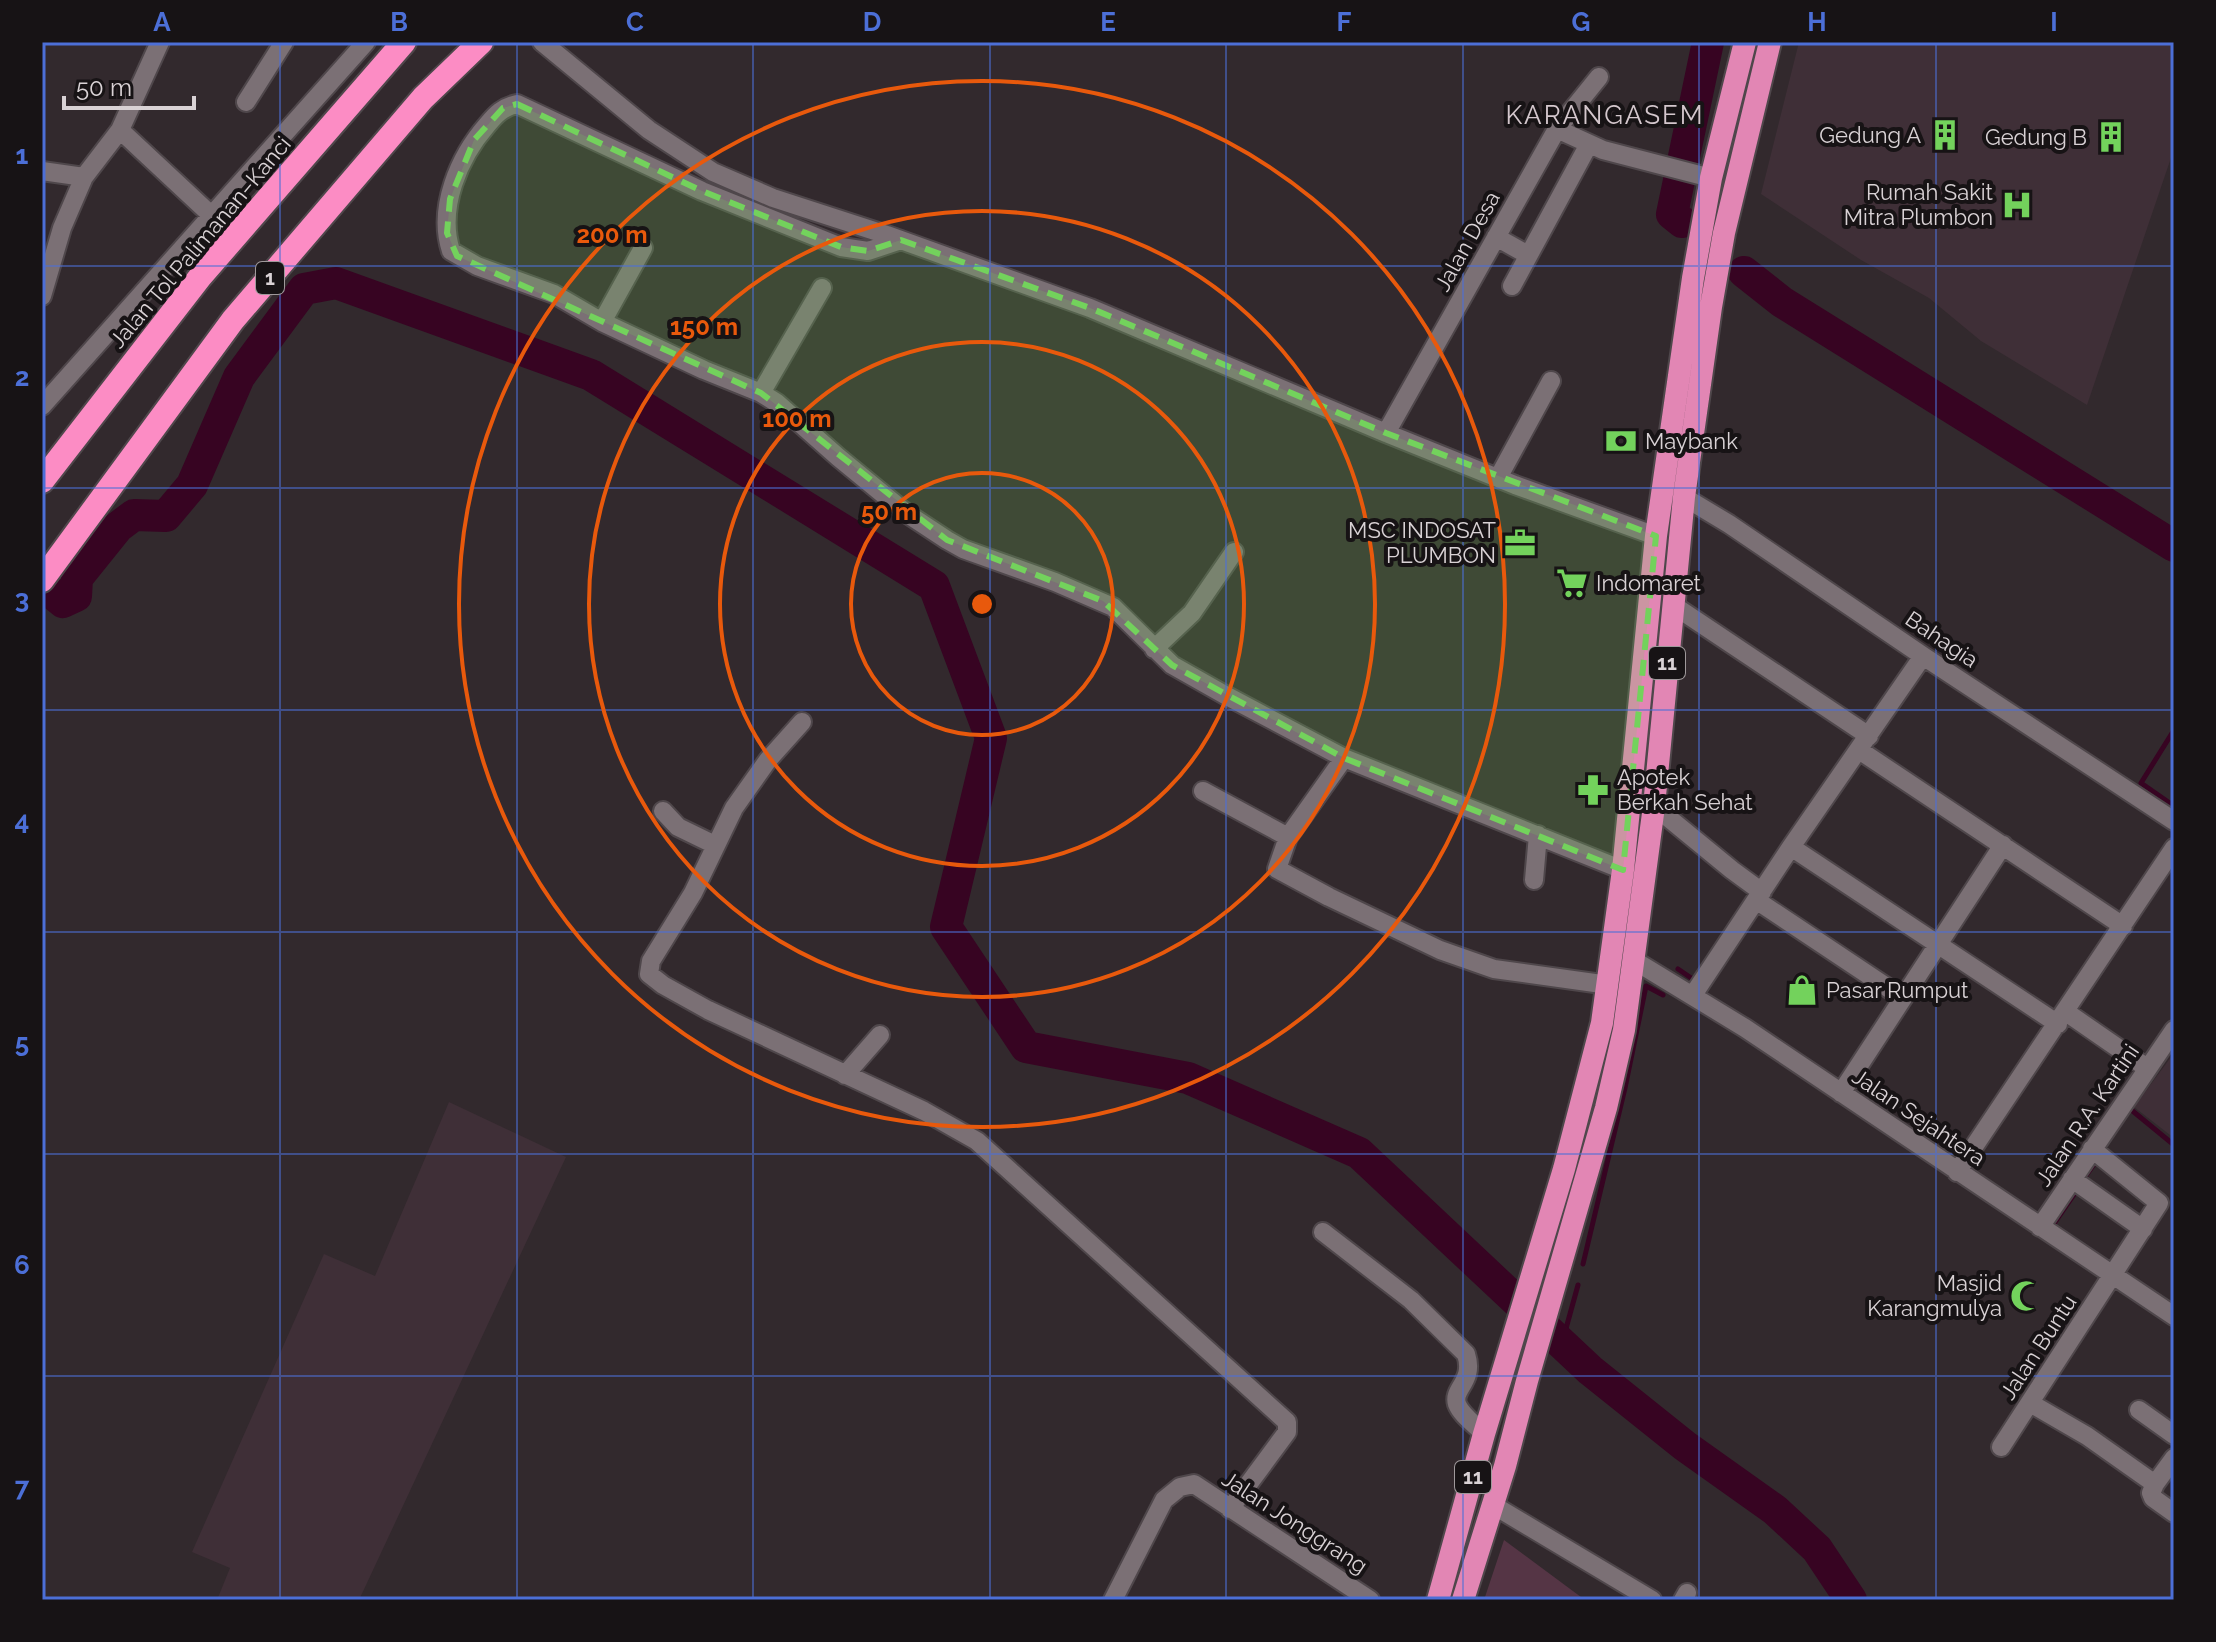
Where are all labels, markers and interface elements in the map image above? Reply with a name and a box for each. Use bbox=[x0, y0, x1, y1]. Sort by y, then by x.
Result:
text: A bbox=[153, 7, 171, 37]
text: B bbox=[390, 7, 408, 37]
text: C bbox=[626, 7, 644, 37]
text: D bbox=[863, 7, 881, 37]
text: E bbox=[1100, 7, 1116, 37]
text: F bbox=[1337, 7, 1352, 37]
text: G bbox=[1572, 7, 1590, 37]
text: H bbox=[1807, 7, 1827, 37]
text: I bbox=[2050, 7, 2058, 37]
scale bar bbox=[64, 60, 194, 110]
text: 50 m bbox=[76, 73, 132, 102]
district label: KARANGASEM bbox=[1505, 100, 1705, 130]
building icon: Gedung A bbox=[1928, 118, 1962, 152]
building icon: Gedung B bbox=[2094, 120, 2128, 154]
place label: Gedung A bbox=[1819, 122, 1921, 148]
place label: Gedung B bbox=[1985, 124, 2087, 150]
street label: Jalan Tol Palimanan–Kanci bbox=[104, 131, 296, 353]
text: 1 bbox=[16, 140, 29, 170]
place label: Rumah Sakit Mitra Plumbon bbox=[1844, 179, 1994, 230]
street label: Jalan Desa bbox=[1429, 187, 1505, 295]
hospital icon: Rumah Sakit Mitra Plumbon bbox=[2000, 188, 2034, 222]
text: 200 m bbox=[576, 220, 648, 249]
road number: 1 bbox=[256, 262, 284, 294]
text: 150 m bbox=[670, 312, 738, 341]
text: 2 bbox=[15, 362, 29, 392]
text: 100 m bbox=[762, 404, 832, 433]
bank icon: Maybank bbox=[1604, 424, 1638, 458]
place label: Maybank bbox=[1645, 428, 1738, 454]
text: 50 m bbox=[861, 497, 917, 526]
place label: MSC INDOSAT PLUMBON bbox=[1348, 517, 1497, 568]
office icon: MSC INDOSAT PLUMBON bbox=[1503, 526, 1537, 560]
supermarket icon: Indomaret bbox=[1555, 566, 1589, 600]
place label: Indomaret bbox=[1596, 570, 1701, 596]
text: 3 bbox=[15, 584, 29, 614]
centre of rings bbox=[968, 590, 996, 618]
street label: Bahagia bbox=[1901, 605, 1983, 673]
road number: 11 bbox=[1649, 647, 1685, 679]
place label: Apotek Berkah Sehat bbox=[1617, 764, 1753, 815]
pharmacy icon: Apotek Berkah Sehat bbox=[1576, 773, 1610, 807]
text: 4 bbox=[15, 806, 29, 836]
shop icon: Pasar Rumput bbox=[1785, 973, 1819, 1007]
place label: Pasar Rumput bbox=[1826, 977, 1969, 1003]
text: 5 bbox=[15, 1028, 29, 1058]
street label: Jalan R.A. Kartini bbox=[2030, 1039, 2144, 1191]
street label: Jalan Sejahtera bbox=[1848, 1063, 1990, 1171]
text: 6 bbox=[14, 1250, 30, 1280]
place label: Masjid Karangmulya bbox=[1867, 1270, 2002, 1321]
mosque icon: Masjid Karangmulya bbox=[2009, 1279, 2043, 1313]
street label: Jalan Buntu bbox=[1995, 1290, 2081, 1404]
road number: 11 bbox=[1455, 1461, 1491, 1493]
street label: Jalan Jonggrang bbox=[1218, 1465, 1372, 1579]
text: 7 bbox=[15, 1472, 30, 1502]

